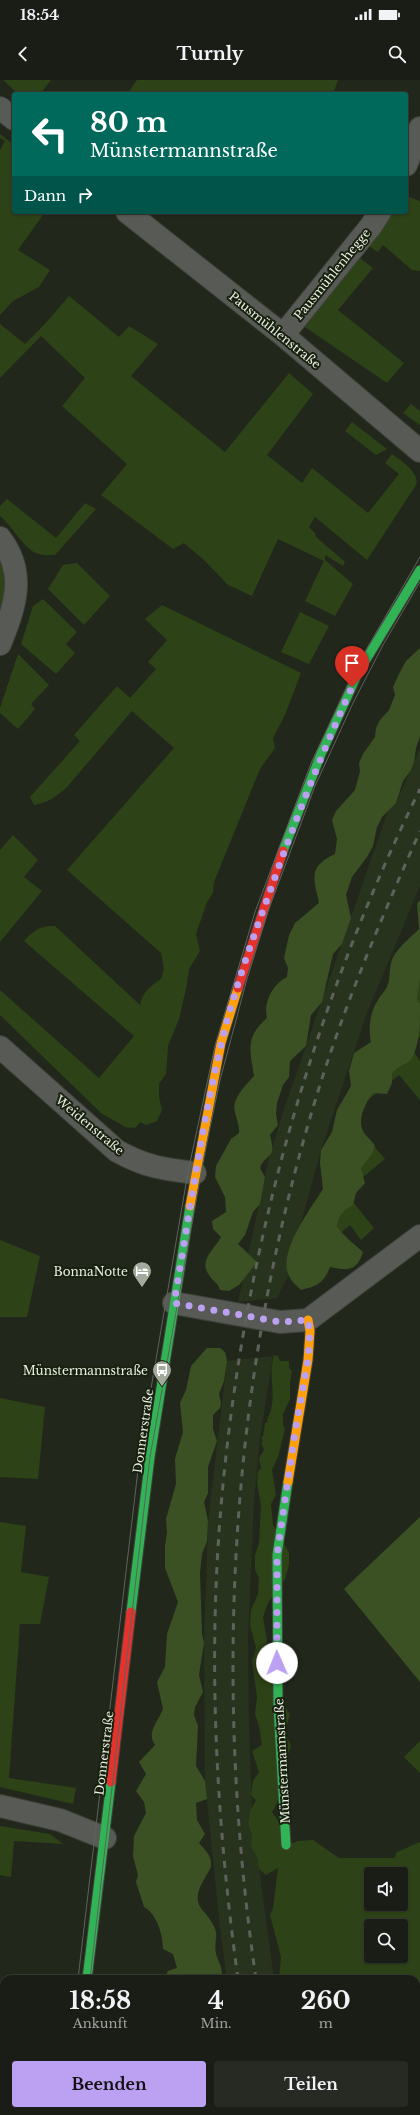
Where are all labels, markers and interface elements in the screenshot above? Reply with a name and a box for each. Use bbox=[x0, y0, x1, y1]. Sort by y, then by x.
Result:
text: 18:54 bbox=[20, 5, 59, 24]
icon: back bbox=[12, 43, 34, 65]
text: Turnly bbox=[177, 43, 243, 65]
icon: search bbox=[386, 43, 408, 65]
text: 80 m bbox=[90, 105, 167, 140]
icon: left bbox=[24, 108, 76, 160]
text: Münstermannstraße bbox=[90, 140, 278, 162]
icon: right bbox=[74, 184, 96, 206]
text: Dann bbox=[24, 186, 66, 205]
street label: Pausmühlenhegge bbox=[291, 225, 373, 323]
street label: Pausmühlenstraße bbox=[226, 288, 324, 372]
pin bbox=[335, 646, 369, 687]
icon: arrive bbox=[341, 652, 363, 674]
street label: Weidenstraße bbox=[52, 1091, 127, 1158]
hotel icon: BonnaNotte bbox=[131, 1260, 153, 1288]
place label: BonnaNotte bbox=[54, 1264, 128, 1279]
bus stop icon: Münstermannstraße bbox=[151, 1359, 173, 1387]
place label: Münstermannstraße bbox=[23, 1363, 148, 1378]
street label: Donnerstraße bbox=[130, 1388, 156, 1474]
position arrow bbox=[256, 1642, 298, 1684]
street label: Münstermannstraße bbox=[271, 1698, 293, 1824]
street label: Donnerstraße bbox=[91, 1710, 117, 1796]
map controls bbox=[364, 1867, 408, 1963]
button: sound bbox=[364, 1867, 408, 1911]
button: search bbox=[364, 1919, 408, 1963]
text: 18:58 bbox=[69, 1986, 131, 2015]
text: 4 bbox=[208, 1986, 224, 2015]
text: 260 bbox=[301, 1986, 351, 2015]
text: Ankunft bbox=[73, 2015, 128, 2032]
text: Min. bbox=[201, 2015, 232, 2032]
text: m bbox=[319, 2015, 333, 2032]
button: Beenden bbox=[12, 2061, 206, 2107]
button: Teilen bbox=[214, 2061, 408, 2107]

